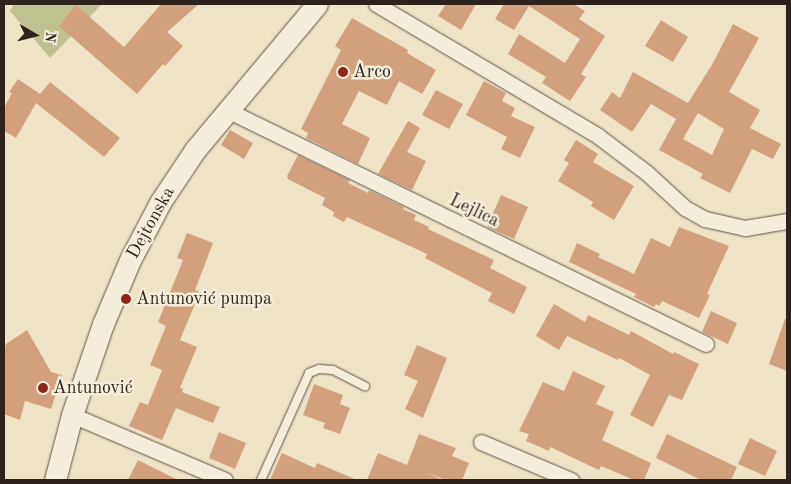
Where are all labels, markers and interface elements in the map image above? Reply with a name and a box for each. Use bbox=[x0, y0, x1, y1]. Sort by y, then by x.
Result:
north arrow bbox=[10, 10, 60, 60]
text: N bbox=[42, 31, 58, 43]
place label: Arco bbox=[353, 61, 391, 83]
marker: Arco bbox=[337, 66, 349, 78]
street label: Dejtonska bbox=[122, 183, 180, 263]
street label: Lejlica bbox=[446, 190, 502, 232]
place label: Antunović pumpa bbox=[136, 288, 272, 310]
marker: Antunović pumpa bbox=[120, 293, 132, 305]
place label: Antunović bbox=[53, 377, 133, 399]
marker: Antunović bbox=[37, 382, 49, 394]

